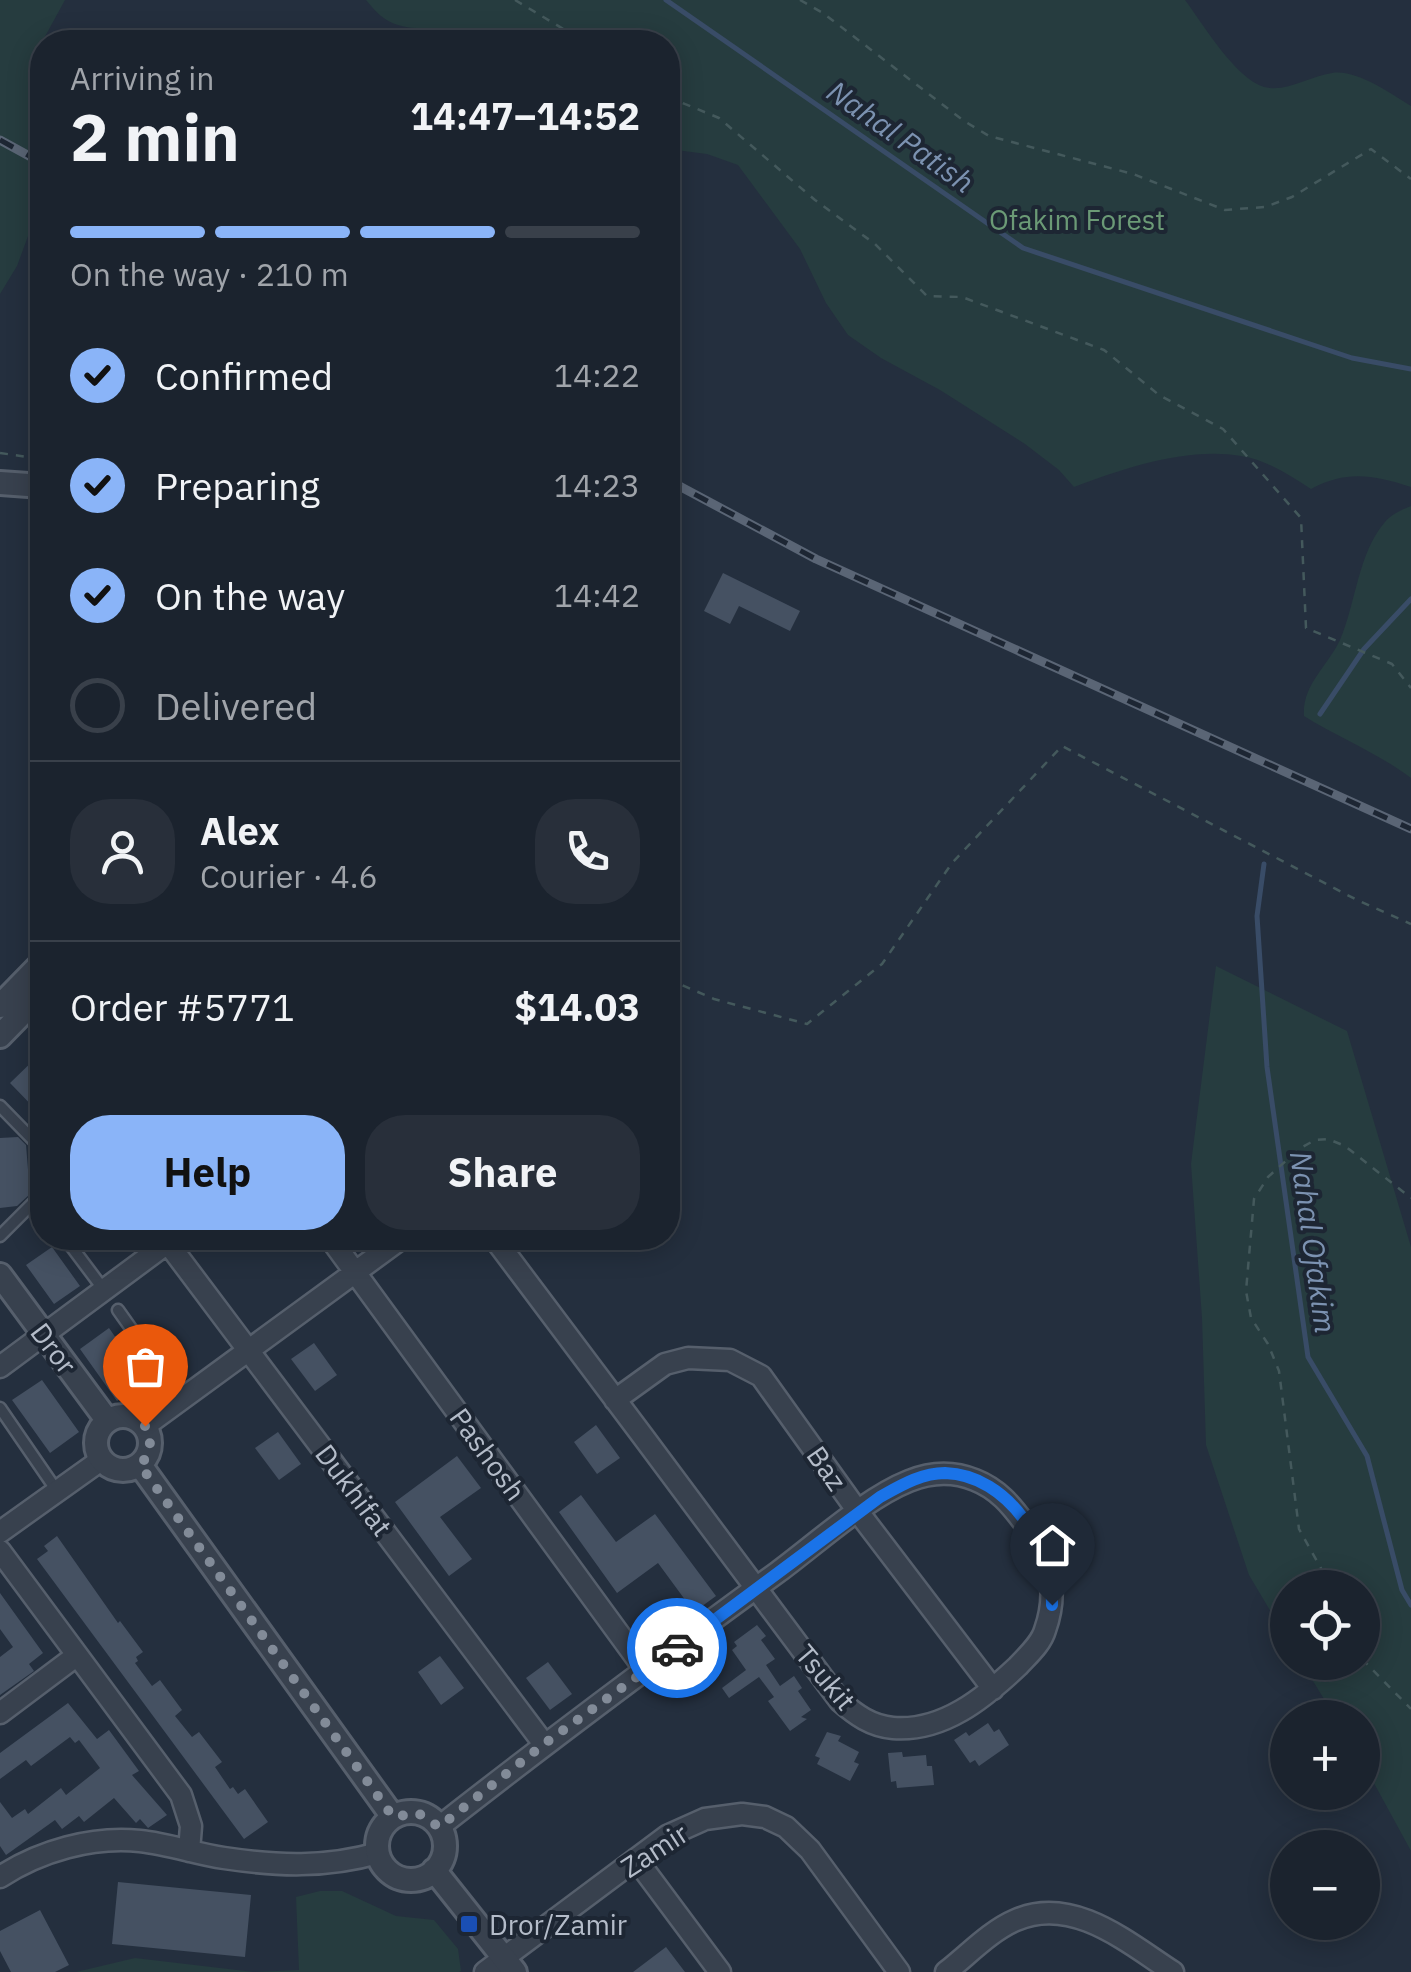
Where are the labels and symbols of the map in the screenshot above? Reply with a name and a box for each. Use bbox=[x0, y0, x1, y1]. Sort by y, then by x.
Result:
water label: Nahal Patish bbox=[820, 71, 982, 201]
park label: Ofakim Forest bbox=[989, 201, 1165, 238]
water label: Nahal Ofakim bbox=[1282, 1149, 1346, 1335]
street label: Dror bbox=[23, 1315, 85, 1381]
pin bbox=[103, 1324, 188, 1427]
street label: Pashosh bbox=[442, 1400, 534, 1508]
street label: Dukhifat bbox=[307, 1436, 401, 1544]
street label: Baz bbox=[799, 1438, 855, 1498]
pin bbox=[1010, 1503, 1095, 1606]
courier bbox=[627, 1598, 727, 1698]
street label: Tsukit bbox=[788, 1636, 864, 1718]
street label: Zamir bbox=[613, 1815, 695, 1885]
place label: Dror/Zamir bbox=[489, 1906, 627, 1943]
marker: Dror/Zamir bbox=[458, 1913, 480, 1935]

